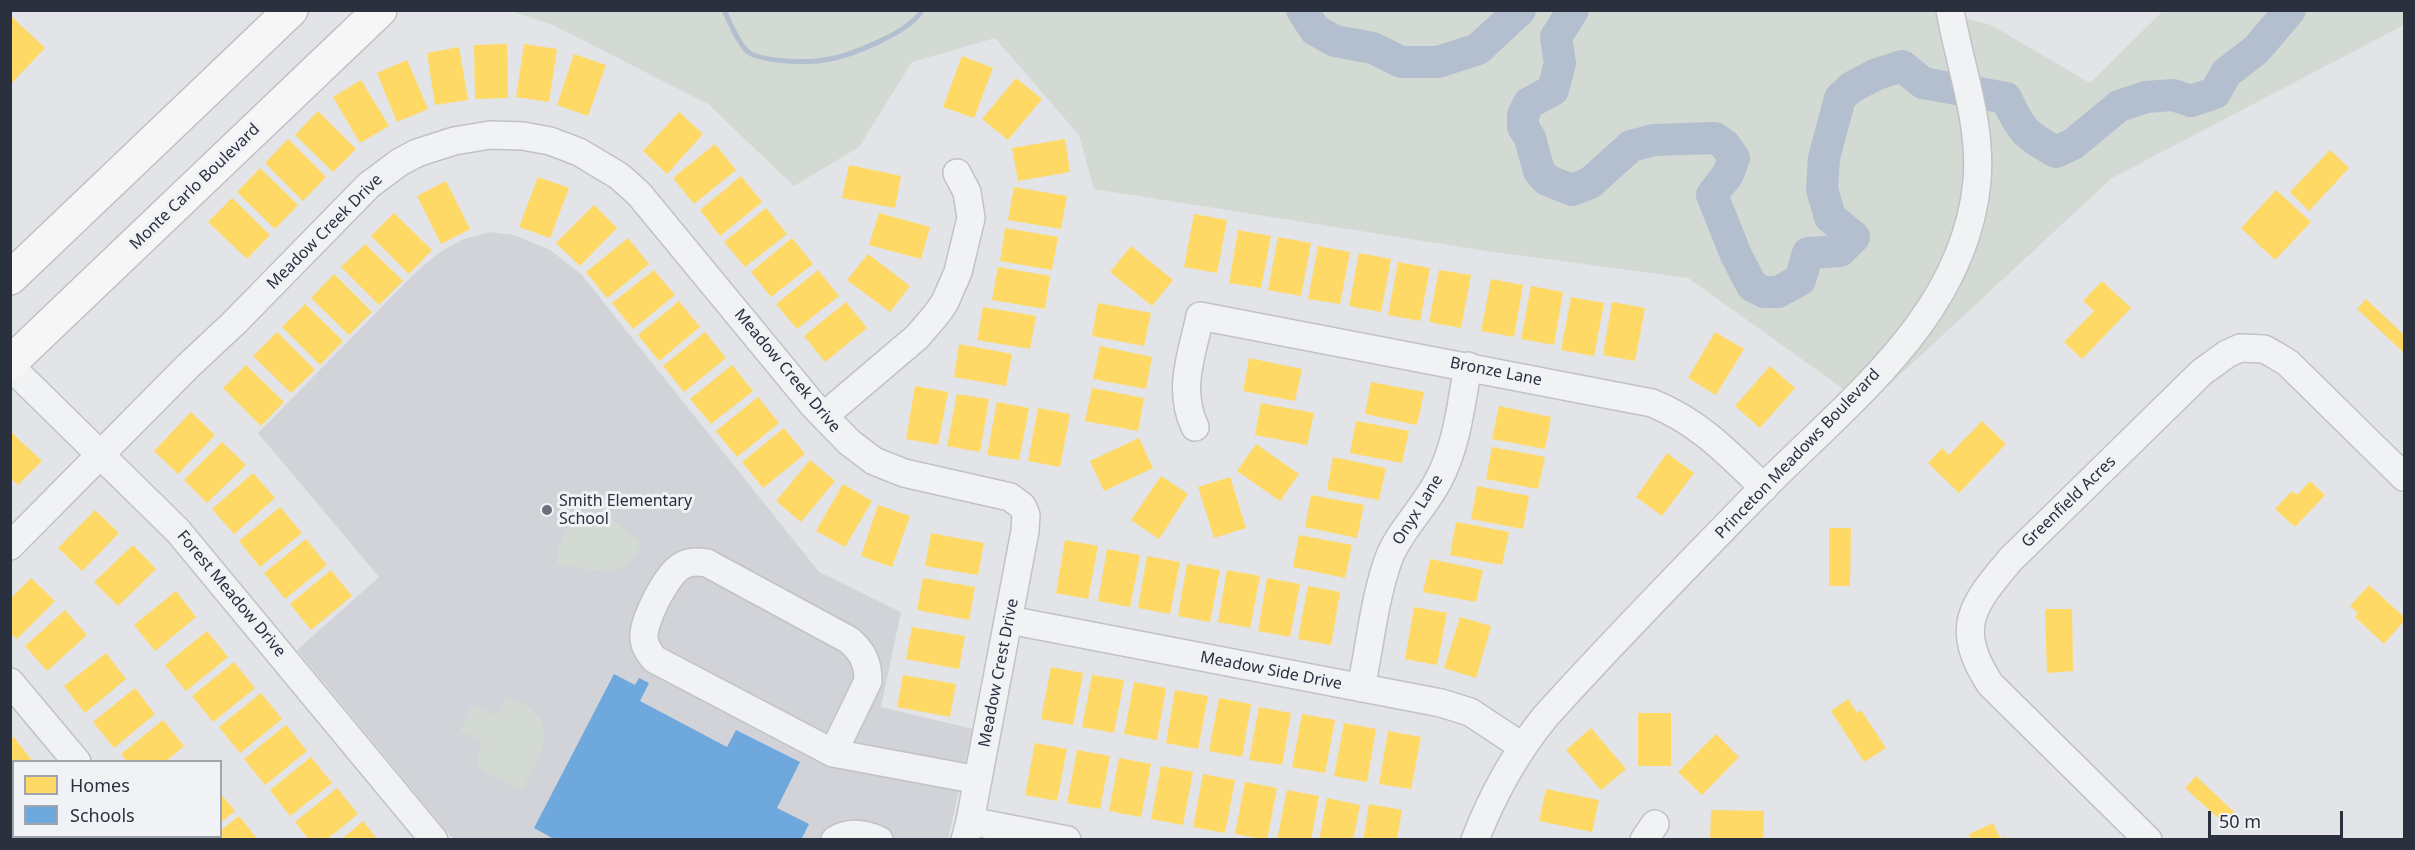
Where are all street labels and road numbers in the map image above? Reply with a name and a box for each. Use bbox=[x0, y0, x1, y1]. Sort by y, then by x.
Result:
street label: Monte Carlo Boulevard bbox=[126, 120, 264, 254]
street label: Meadow Creek Drive bbox=[263, 170, 387, 294]
street label: Meadow Creek Drive bbox=[730, 305, 844, 437]
street label: Bronze Lane bbox=[1448, 354, 1544, 390]
street label: Princeton Meadows Boulevard bbox=[1712, 365, 1884, 543]
street label: Greenfield Acres bbox=[2018, 452, 2120, 552]
street label: Onyx Lane bbox=[1389, 471, 1447, 549]
street label: Forest Meadow Drive bbox=[173, 527, 289, 661]
street label: Meadow Crest Drive bbox=[975, 597, 1023, 749]
street label: Meadow Side Drive bbox=[1199, 648, 1343, 694]

